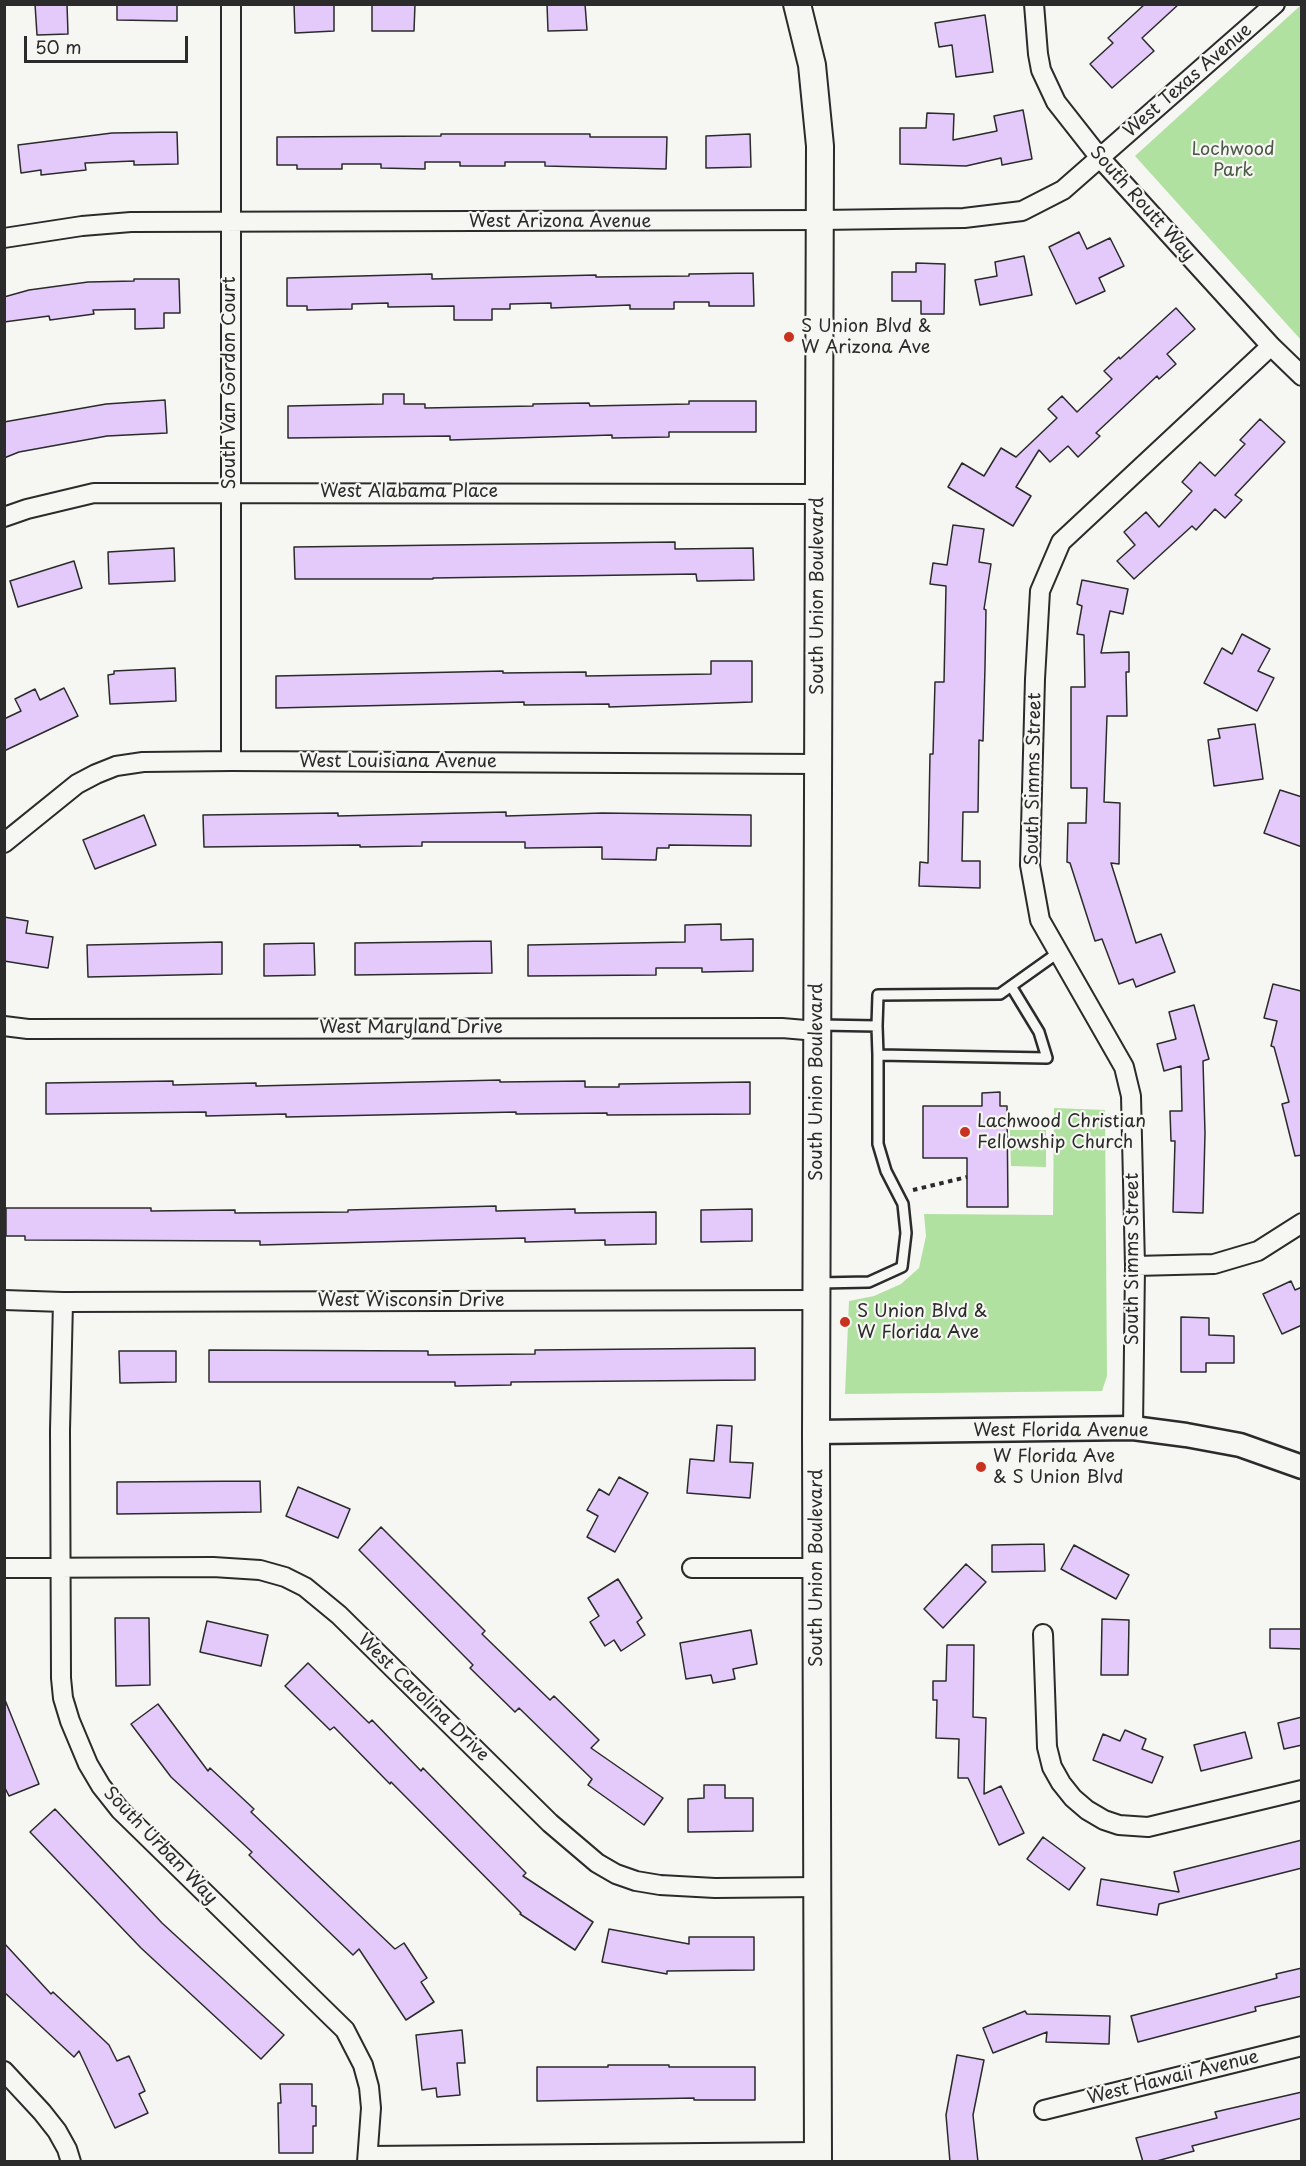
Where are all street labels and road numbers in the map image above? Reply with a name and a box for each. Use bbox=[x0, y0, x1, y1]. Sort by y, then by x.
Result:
street label: West Texas Avenue bbox=[1120, 20, 1256, 142]
street label: South Routt Way bbox=[1085, 142, 1199, 266]
street label: West Arizona Avenue bbox=[469, 211, 651, 233]
street label: South Van Gordon Court bbox=[219, 276, 241, 490]
street label: West Alabama Place bbox=[320, 481, 498, 503]
street label: South Union Boulevard bbox=[807, 497, 829, 695]
street label: South Simms Street bbox=[1022, 692, 1046, 866]
street label: West Louisiana Avenue bbox=[299, 751, 497, 773]
street label: South Union Boulevard bbox=[806, 983, 828, 1181]
street label: West Maryland Drive bbox=[319, 1017, 503, 1039]
street label: South Simms Street bbox=[1122, 1173, 1144, 1345]
street label: West Wisconsin Drive bbox=[317, 1290, 505, 1312]
street label: West Florida Avenue bbox=[973, 1420, 1149, 1442]
street label: South Union Boulevard bbox=[806, 1469, 828, 1667]
street label: West Carolina Drive bbox=[353, 1630, 493, 1766]
street label: South Urban Way bbox=[99, 1783, 221, 1909]
street label: West Hawaii Avenue bbox=[1085, 2046, 1261, 2110]

